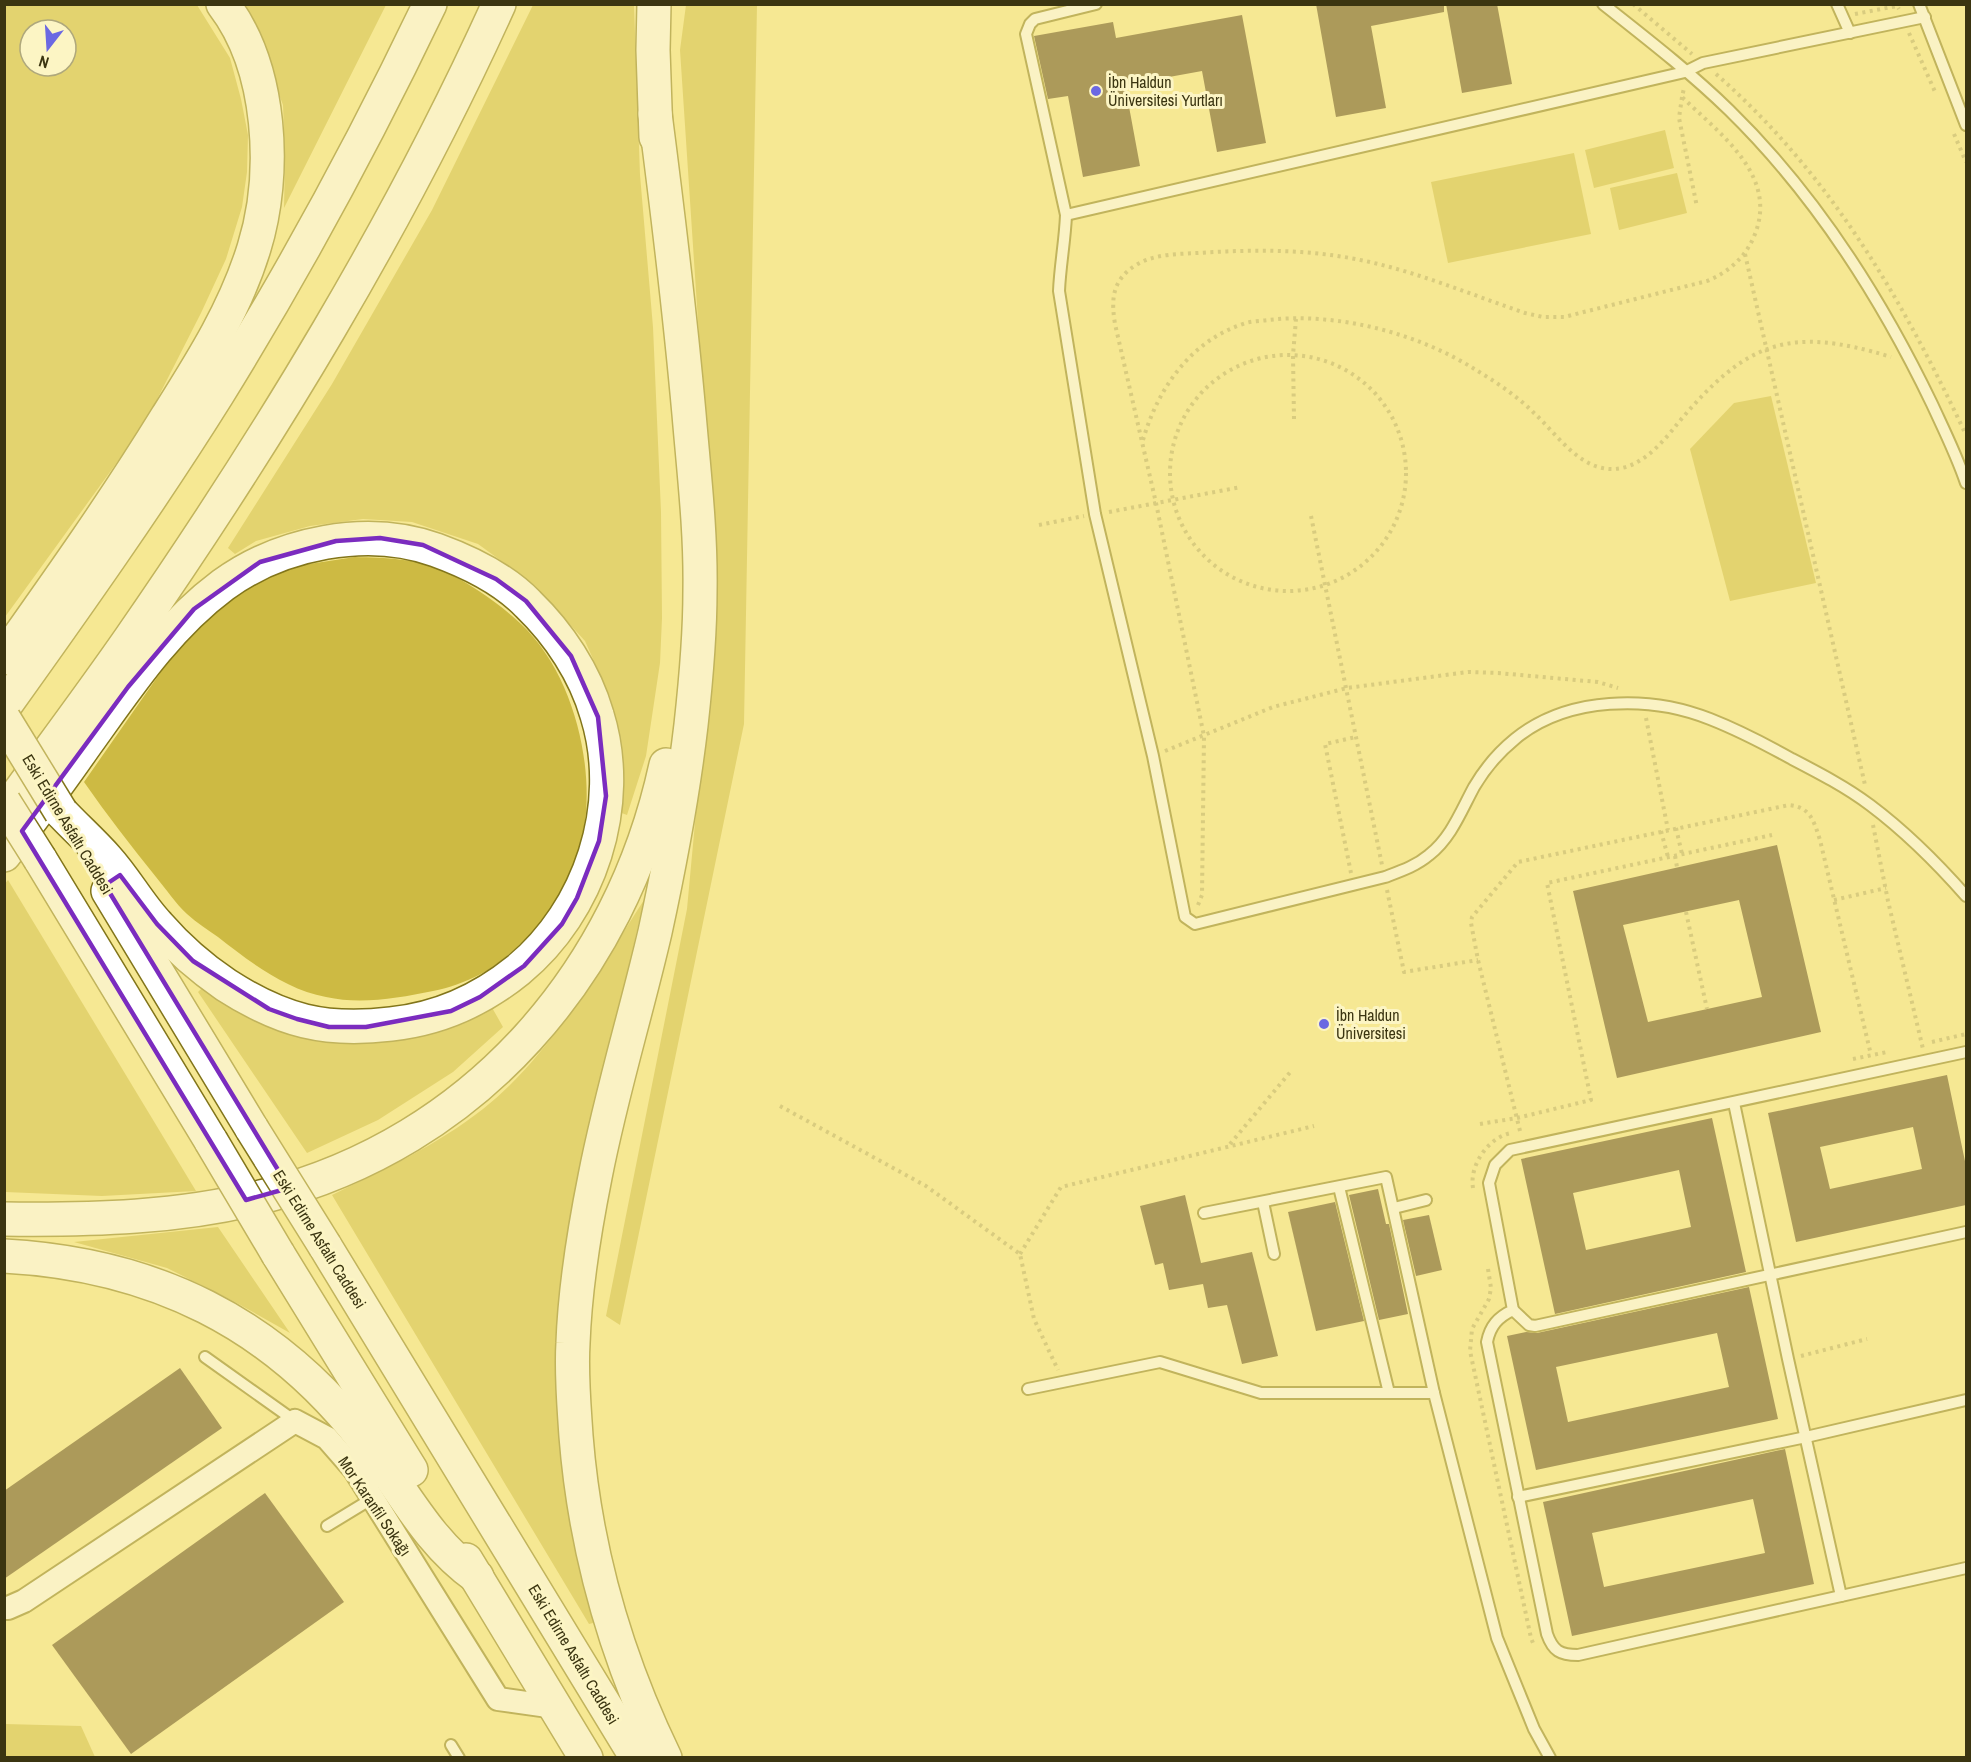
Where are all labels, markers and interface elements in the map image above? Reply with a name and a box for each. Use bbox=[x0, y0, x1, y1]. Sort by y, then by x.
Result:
north arrow bbox=[18, 18, 78, 78]
text: N bbox=[36, 50, 51, 74]
place label: İbn Haldun Üniversitesi Yurtları bbox=[1108, 71, 1223, 111]
marker: İbn Haldun Üniversitesi Yurtları bbox=[1089, 84, 1103, 98]
street label: Eski Edirne Asfaltı Caddesi bbox=[17, 750, 119, 898]
place label: İbn Haldun Üniversitesi bbox=[1336, 1004, 1406, 1044]
marker: İbn Haldun Üniversitesi bbox=[1317, 1017, 1331, 1031]
street label: Eski Edirne Asfaltı Caddesi bbox=[268, 1165, 372, 1313]
street label: Mor Karanfil Sokağı bbox=[333, 1452, 417, 1560]
street label: Eski Edirne Asfaltı Caddesi bbox=[523, 1580, 625, 1728]

